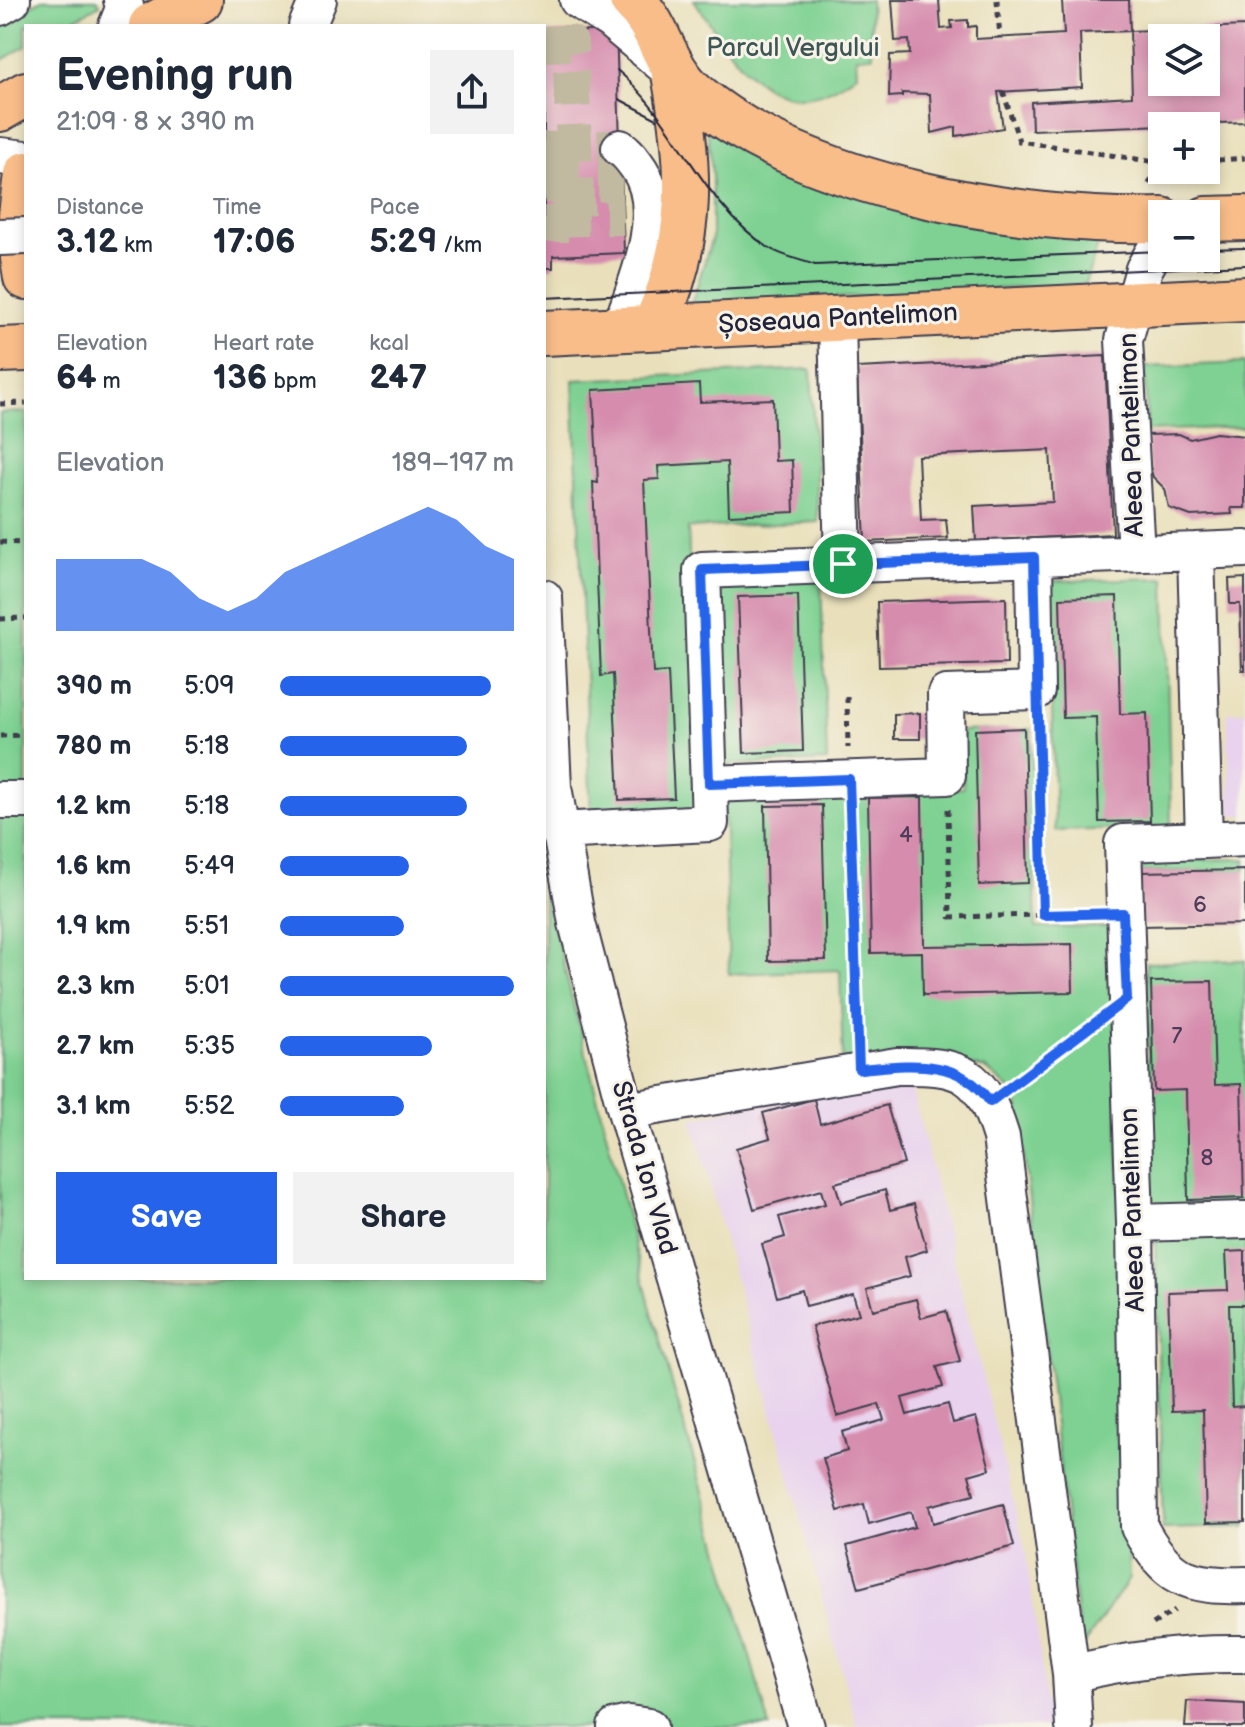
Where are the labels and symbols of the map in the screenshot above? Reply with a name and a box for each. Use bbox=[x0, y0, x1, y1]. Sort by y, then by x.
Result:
park label: Parcul Vergului bbox=[706, 33, 880, 64]
street label: Șoseaua Pantelimon bbox=[717, 297, 959, 341]
street label: Aleea Pantelimon bbox=[1113, 332, 1151, 538]
pin bbox=[809, 530, 877, 598]
house number: 4 bbox=[899, 822, 913, 849]
house number: 6 bbox=[1193, 892, 1207, 919]
house number: 7 bbox=[1172, 1023, 1183, 1050]
street label: Strada Ion Vlad bbox=[604, 1078, 684, 1258]
street label: Aleea Pantelimon bbox=[1114, 1107, 1152, 1313]
house number: 8 bbox=[1201, 1145, 1213, 1172]

